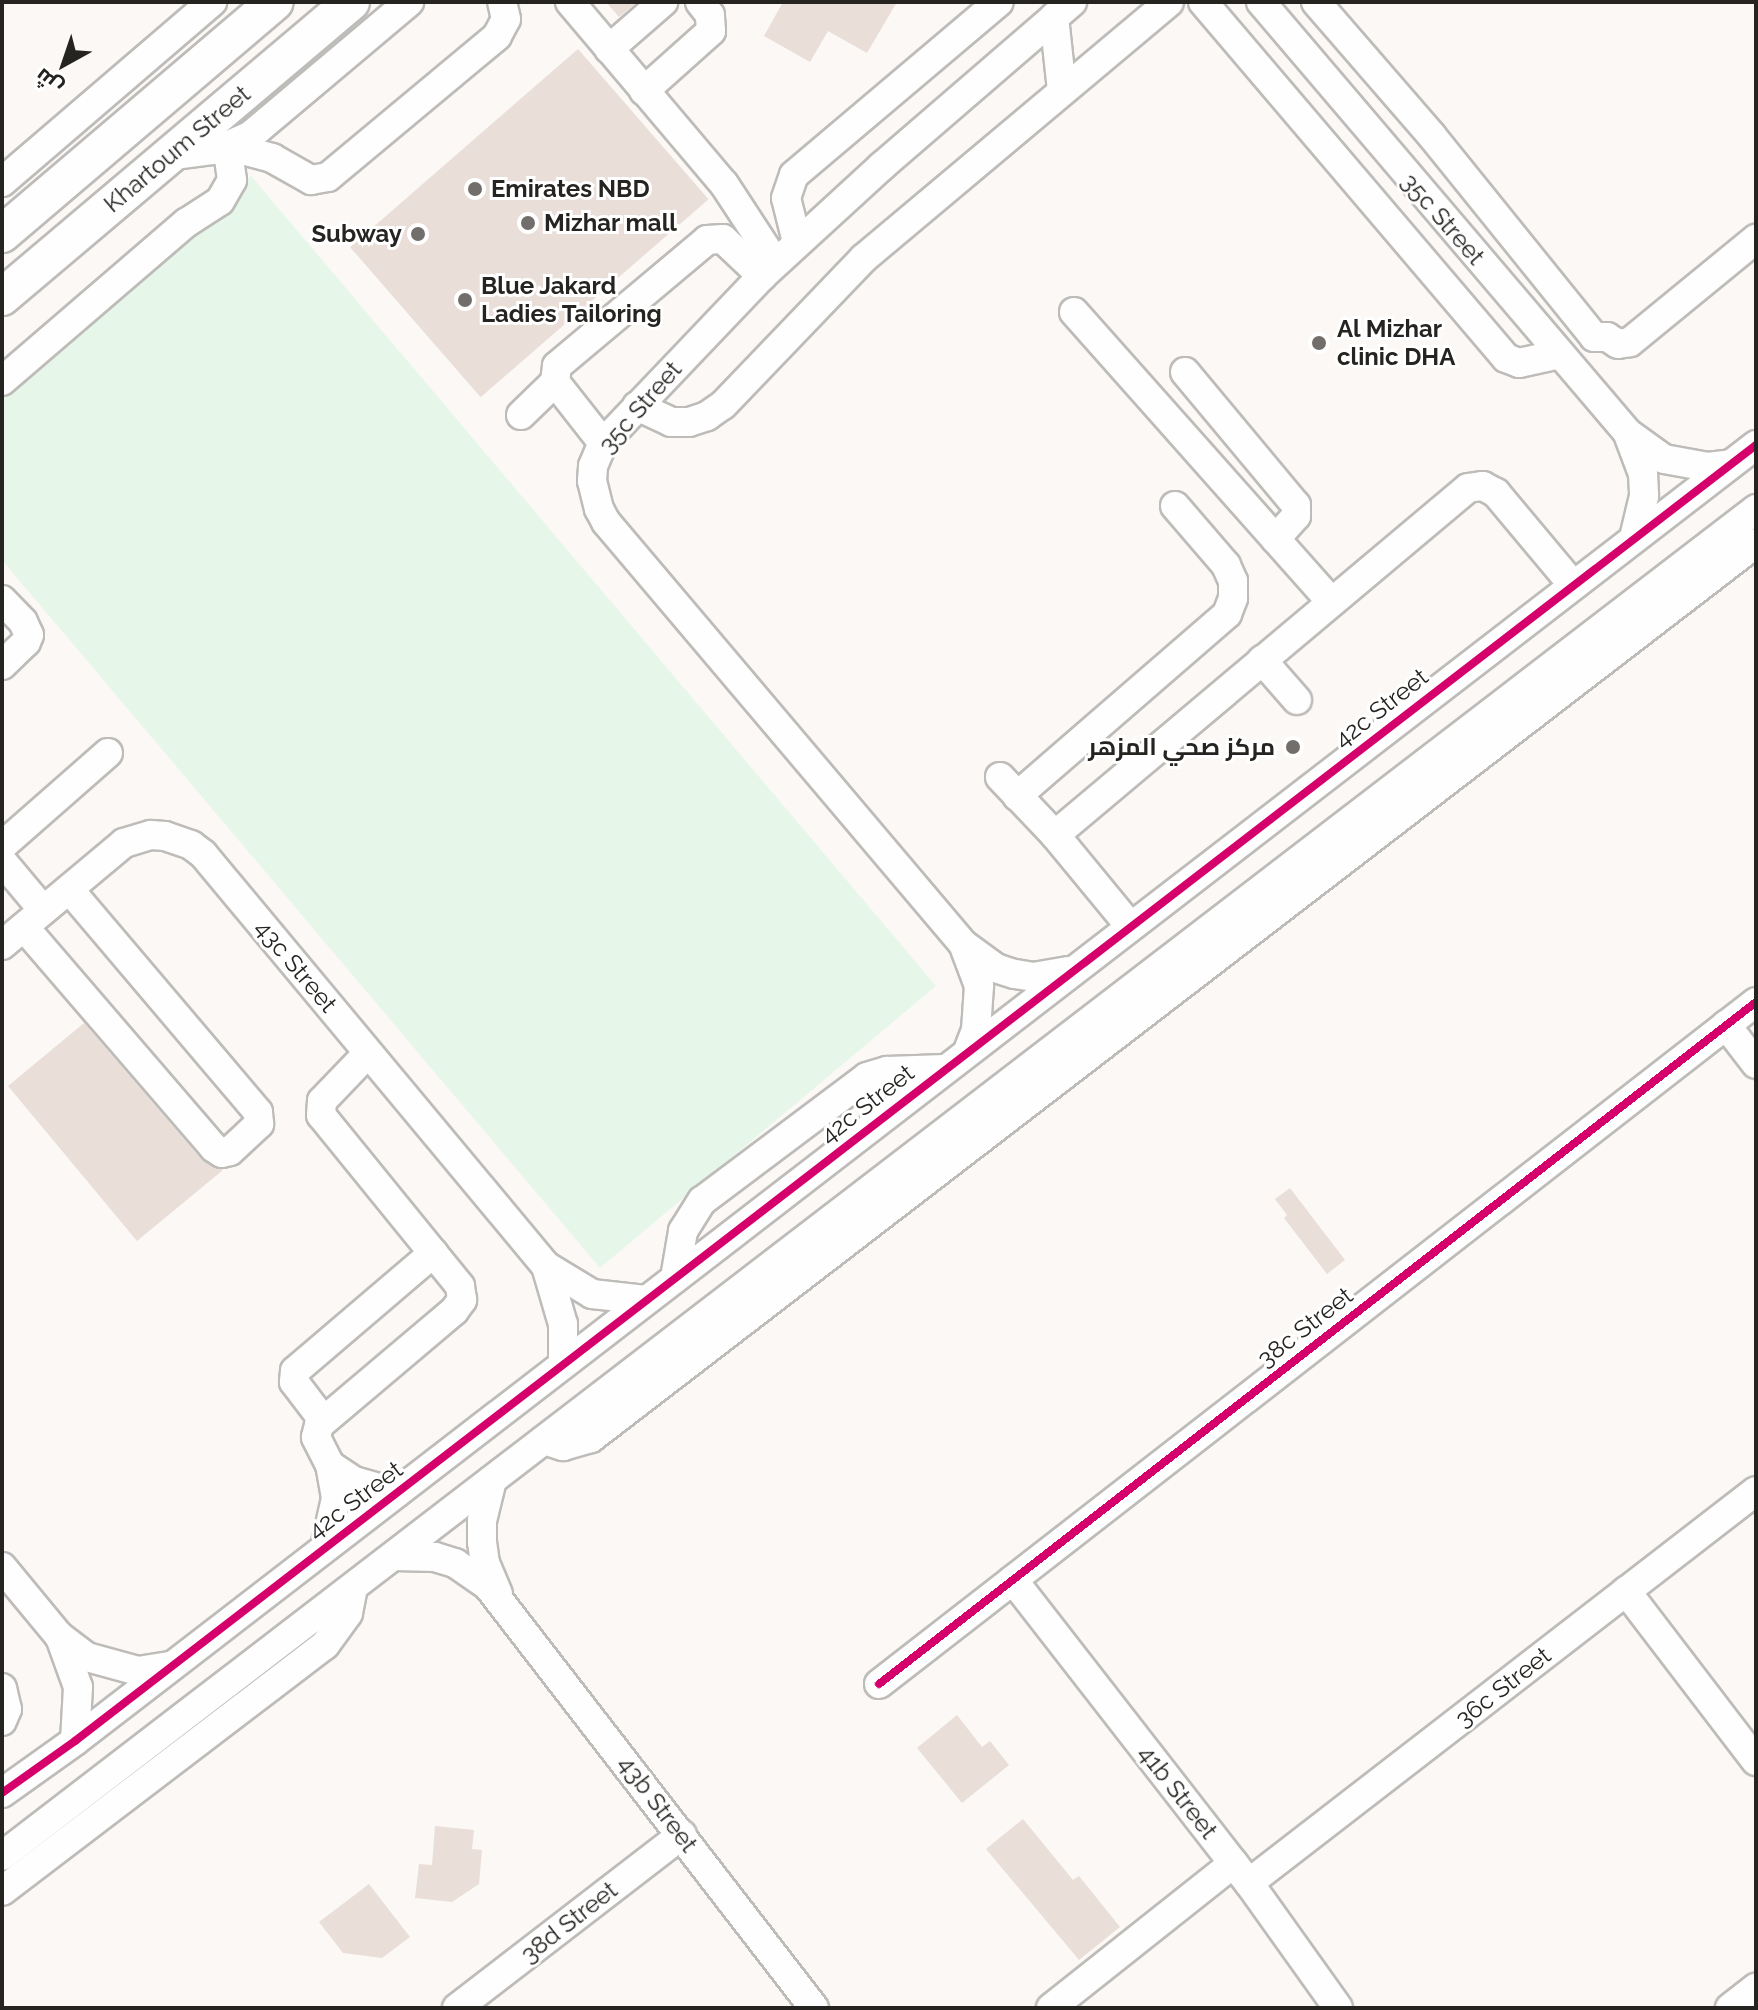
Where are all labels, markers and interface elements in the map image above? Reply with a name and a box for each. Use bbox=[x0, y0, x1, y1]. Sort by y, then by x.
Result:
north arrow bbox=[24, 24, 104, 104]
text: ش bbox=[29, 63, 68, 101]
street label: Khartoum Street bbox=[98, 79, 256, 219]
street label: 35c Street bbox=[1395, 167, 1491, 271]
place label: Emirates NBD bbox=[491, 175, 650, 203]
marker: Emirates NBD bbox=[466, 180, 484, 198]
place label: Mizhar mall bbox=[544, 209, 677, 237]
marker: Mizhar mall bbox=[519, 214, 537, 232]
place label: Subway bbox=[311, 220, 402, 248]
marker: Subway bbox=[409, 225, 427, 243]
place label: Blue Jakard Ladies Tailoring bbox=[481, 272, 662, 328]
marker: Blue Jakard Ladies Tailoring bbox=[456, 291, 474, 309]
place label: Al Mizhar clinic DHA bbox=[1337, 315, 1455, 371]
marker: Al Mizhar clinic DHA bbox=[1308, 332, 1330, 354]
street label: 35c Street bbox=[592, 355, 688, 459]
street label: 42c Street bbox=[1328, 662, 1434, 754]
place label: مركز صحي المزهر bbox=[1088, 733, 1275, 761]
marker: مركز صحي المزهر bbox=[1282, 736, 1304, 758]
street label: 43c Street bbox=[249, 914, 343, 1018]
street label: 42c Street bbox=[814, 1058, 920, 1150]
street label: 38c Street bbox=[1252, 1281, 1358, 1373]
street label: 42c Street bbox=[302, 1455, 408, 1545]
street label: 36c Street bbox=[1450, 1641, 1556, 1733]
street label: 41b Street bbox=[1133, 1739, 1223, 1845]
street label: 43b Street bbox=[612, 1750, 704, 1858]
street label: 38d Street bbox=[515, 1875, 623, 1969]

